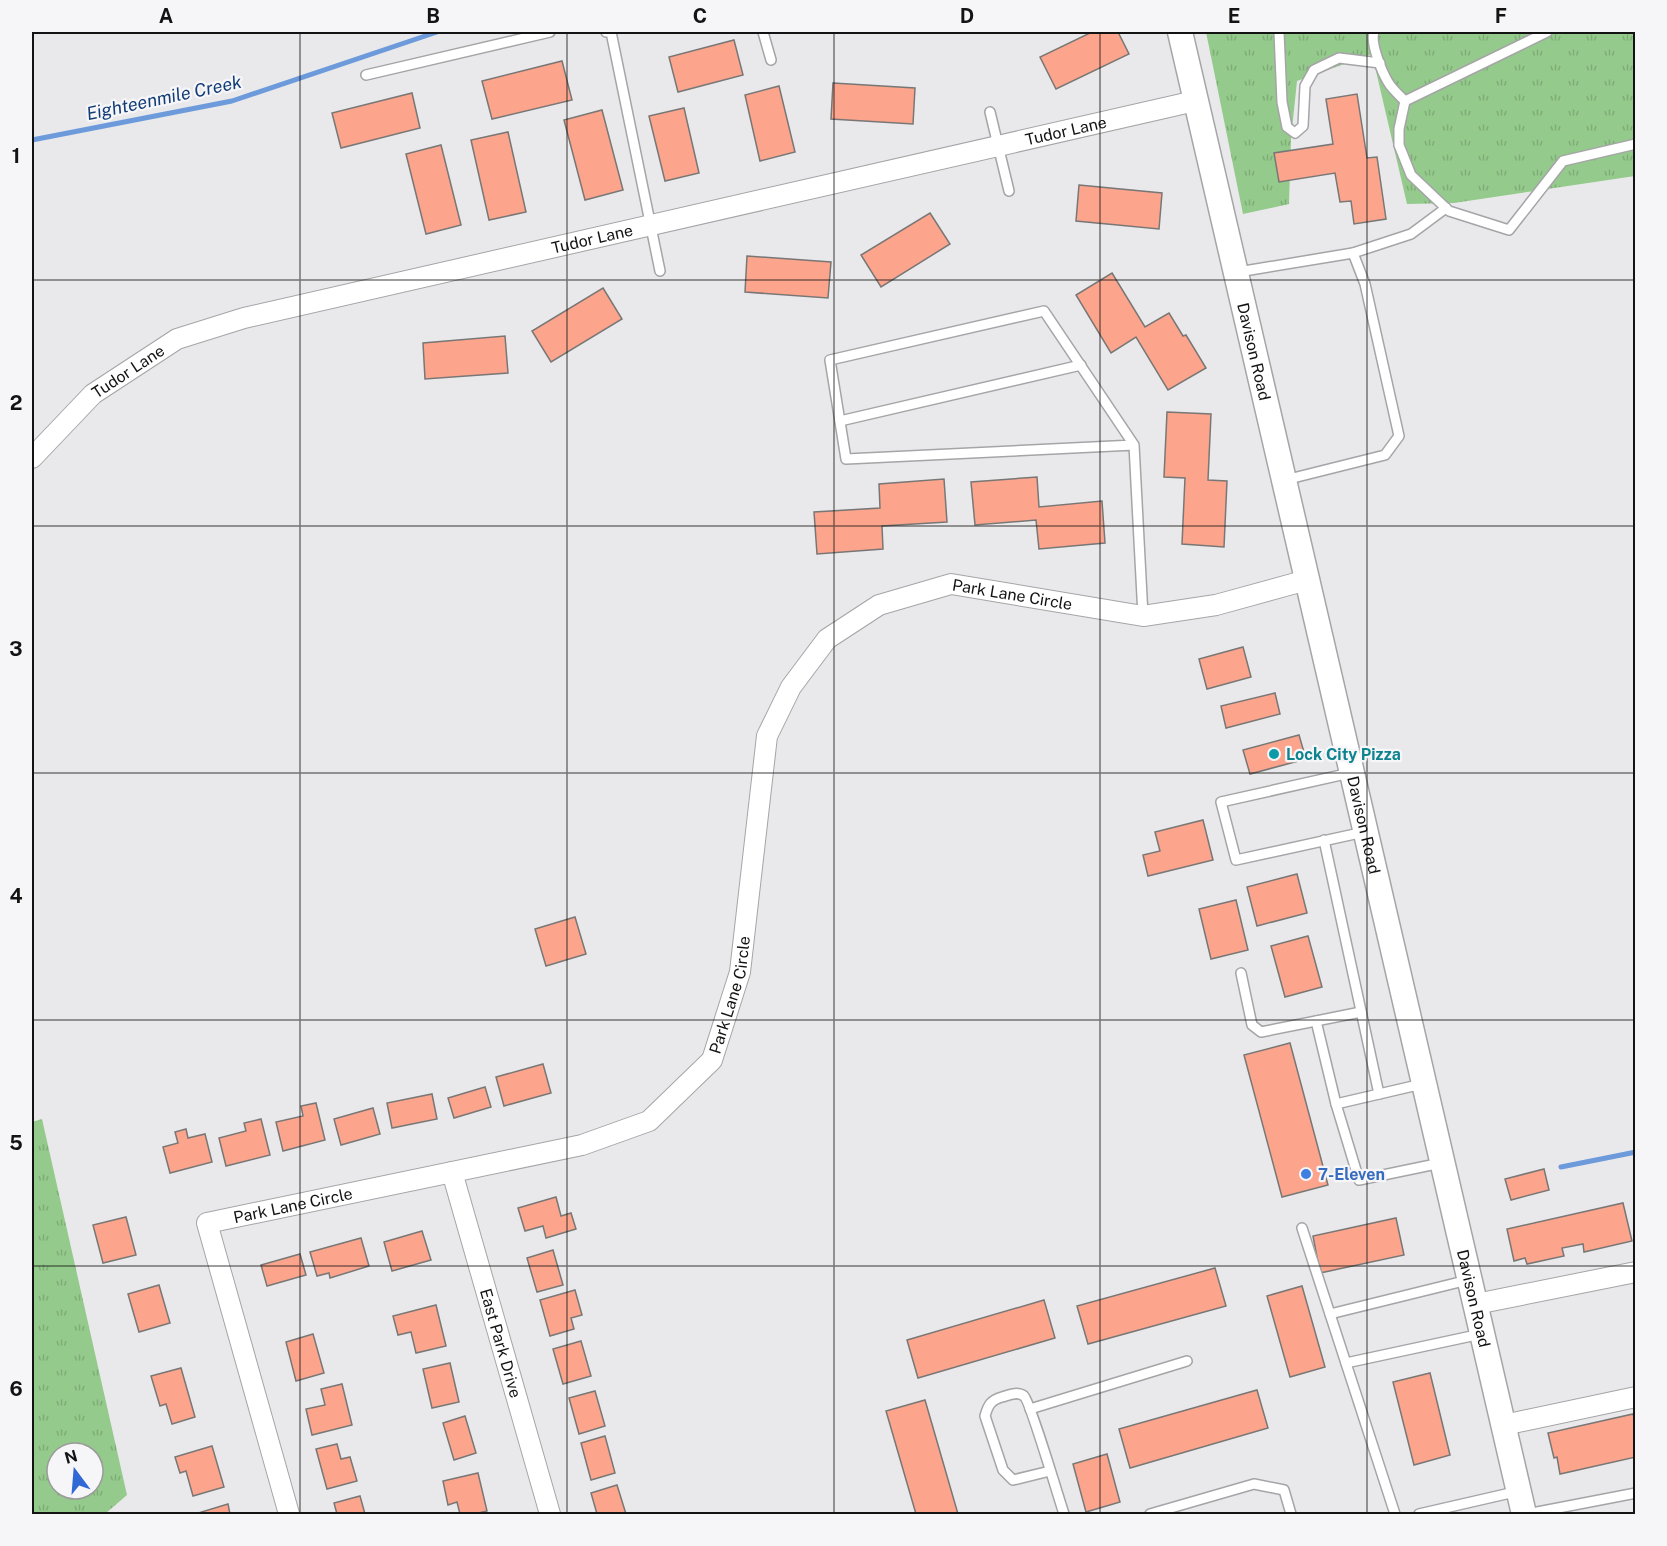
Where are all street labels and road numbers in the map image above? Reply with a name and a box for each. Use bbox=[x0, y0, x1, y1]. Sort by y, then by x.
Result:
street label: Tudor Lane bbox=[1023, 112, 1108, 149]
street label: Tudor Lane bbox=[550, 221, 635, 258]
street label: Davison Road bbox=[1233, 301, 1274, 402]
street label: Tudor Lane bbox=[88, 341, 168, 402]
street label: Park Lane Circle bbox=[951, 575, 1074, 614]
street label: Davison Road bbox=[1343, 774, 1384, 876]
street label: Park Lane Circle bbox=[706, 935, 754, 1056]
street label: Park Lane Circle bbox=[232, 1184, 354, 1227]
street label: Davison Road bbox=[1453, 1248, 1494, 1349]
street label: East Park Drive bbox=[476, 1286, 525, 1400]

